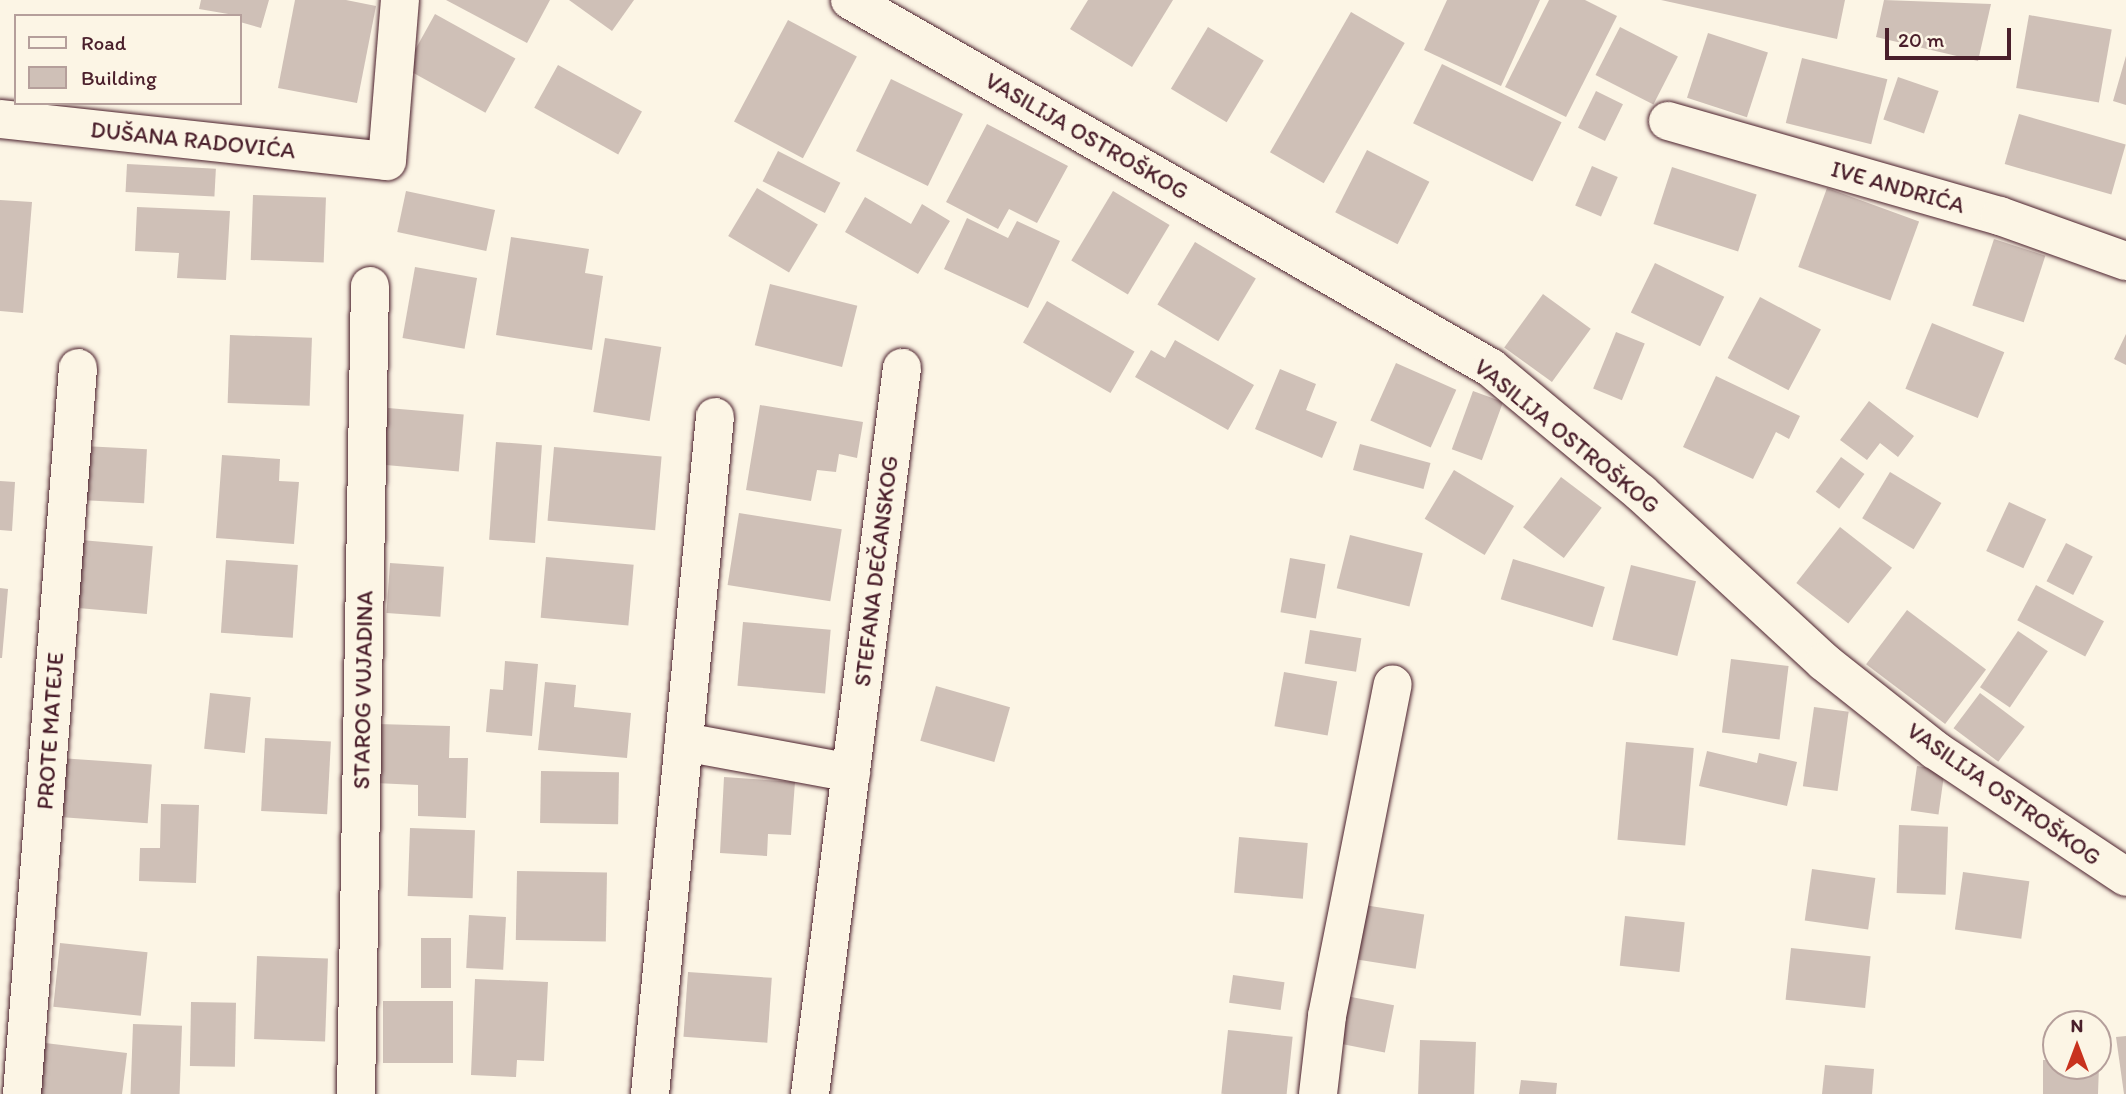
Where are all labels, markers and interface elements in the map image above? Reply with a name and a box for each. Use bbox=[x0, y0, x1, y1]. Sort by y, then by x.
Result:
legend bbox=[14, 14, 242, 105]
scale bar bbox=[1888, 14, 2014, 58]
text: 20 m bbox=[1898, 27, 1944, 52]
text: Road bbox=[81, 30, 126, 55]
text: Building bbox=[81, 65, 157, 90]
street label: VASILIJA OSTROŠKOG bbox=[980, 66, 1194, 206]
street label: DUŠANA RADOVIĆA bbox=[90, 116, 296, 164]
street label: IVE ANDRIĆA bbox=[1829, 155, 1967, 219]
street label: VASILIJA OSTROŠKOG bbox=[1469, 353, 1665, 519]
street label: STEFANA DEČANSKOG bbox=[848, 453, 904, 689]
street label: STAROG VUJADINA bbox=[347, 590, 379, 790]
street label: PROTE MATEJE bbox=[31, 651, 69, 811]
street label: VASILIJA OSTROŠKOG bbox=[1902, 716, 2106, 872]
north arrow bbox=[2042, 1010, 2112, 1080]
text: N bbox=[2071, 1014, 2083, 1037]

